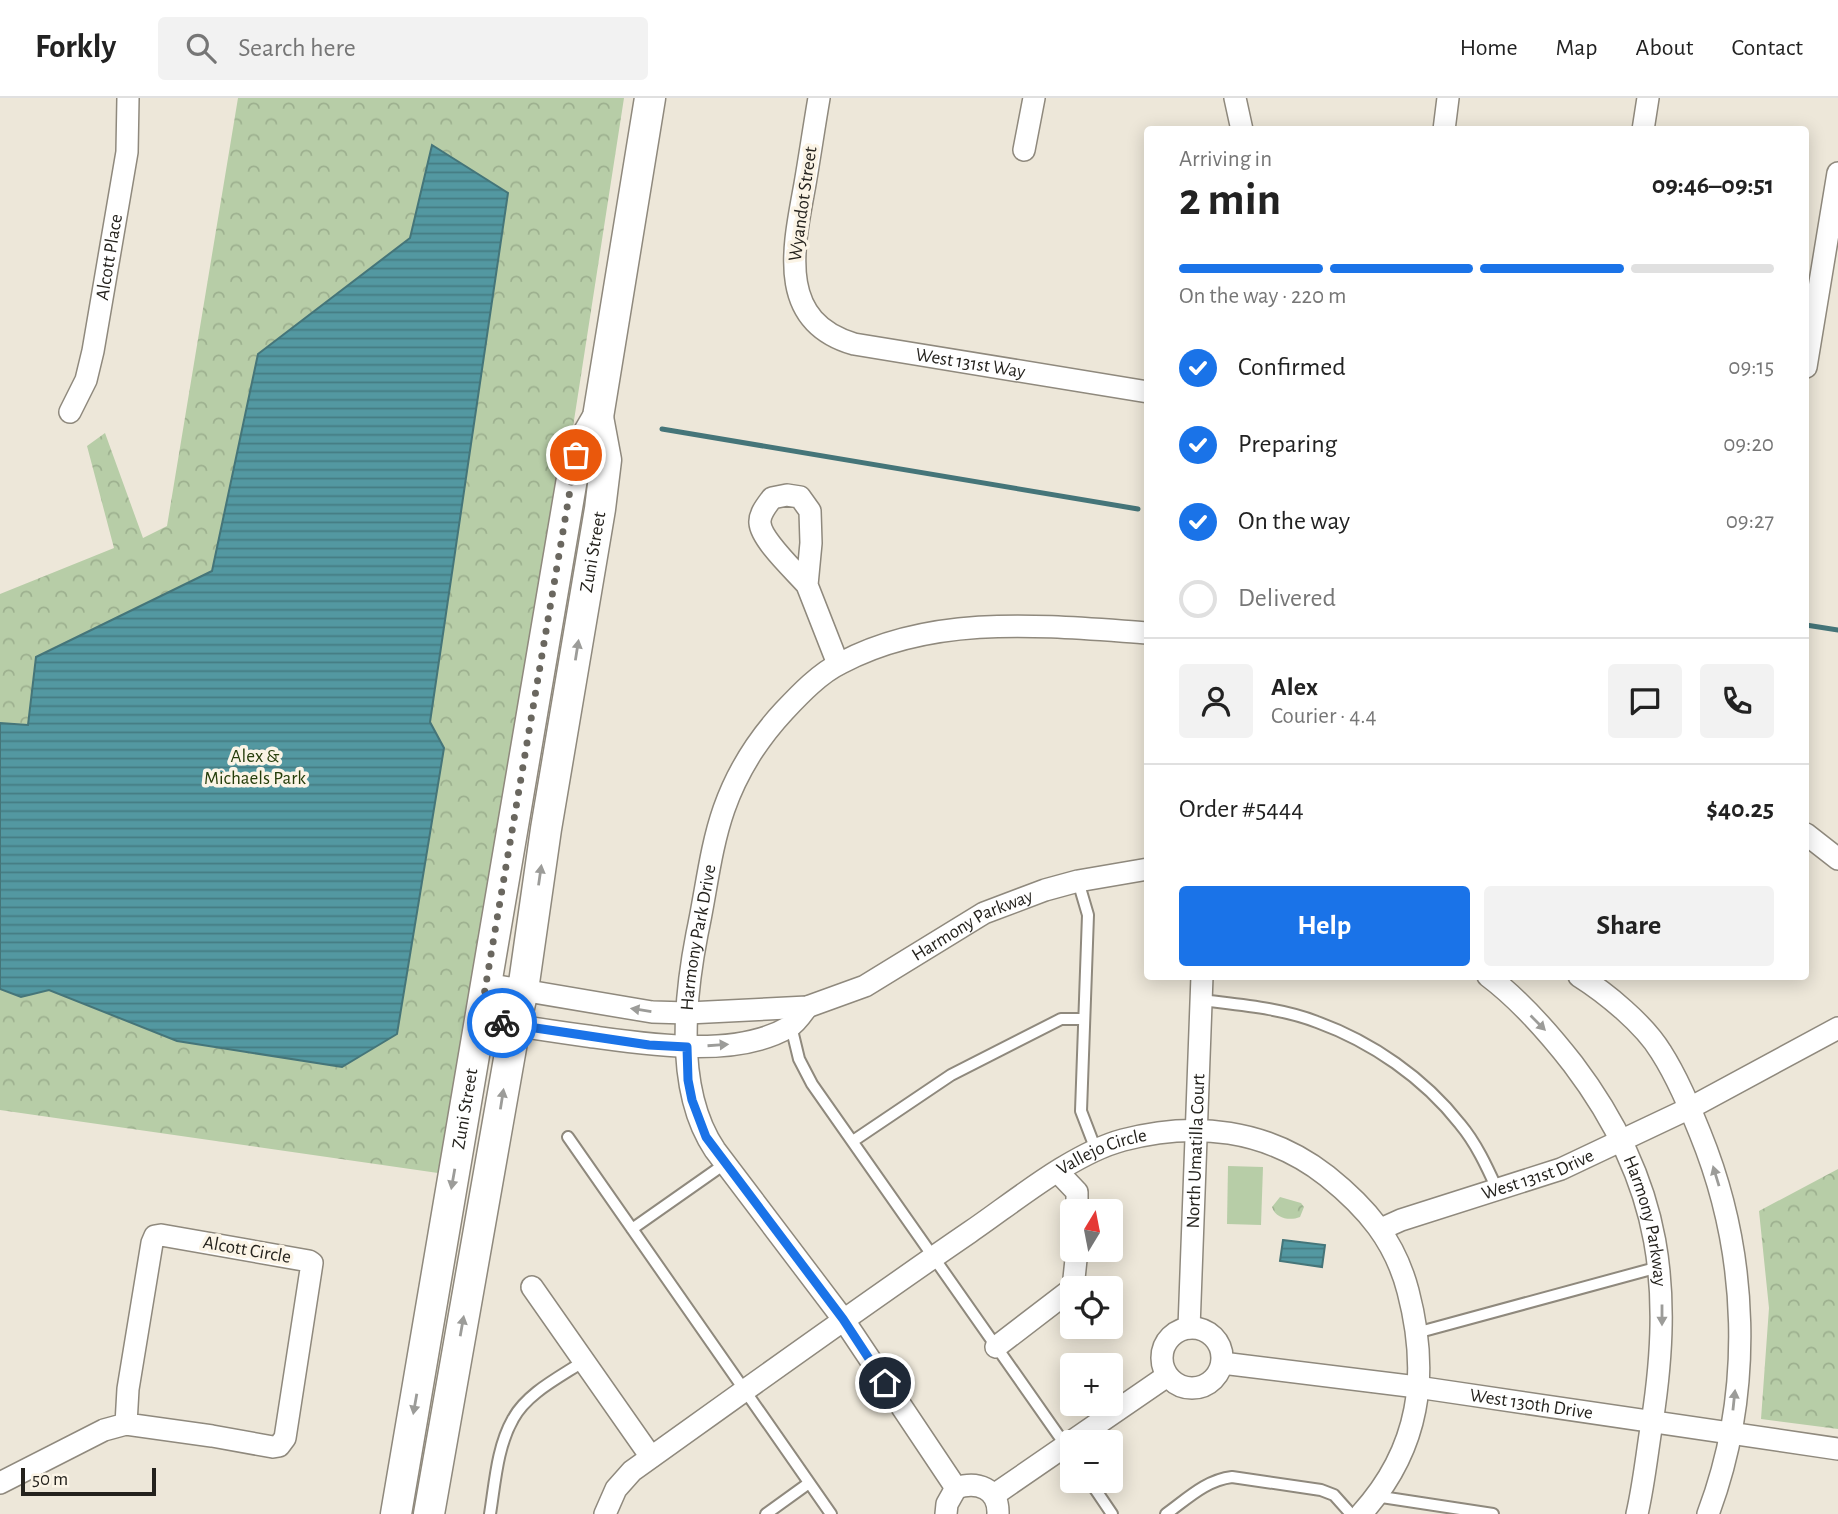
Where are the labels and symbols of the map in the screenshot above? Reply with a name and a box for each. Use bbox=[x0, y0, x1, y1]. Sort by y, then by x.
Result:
street label: Wyandot Street bbox=[786, 145, 820, 263]
street label: Alcott Place bbox=[92, 212, 126, 301]
street label: West 131st Way bbox=[914, 345, 1027, 381]
pin bbox=[546, 425, 606, 485]
street label: Zuni Street bbox=[577, 510, 609, 594]
one-way arrow bbox=[572, 639, 583, 661]
park label: Alex & Michaels Park bbox=[204, 747, 306, 788]
one-way arrow bbox=[535, 863, 546, 885]
street label: Harmony Park Drive bbox=[677, 863, 719, 1011]
street label: Harmony Parkway bbox=[908, 886, 1035, 965]
courier bbox=[467, 988, 537, 1058]
one-way arrow bbox=[630, 1004, 652, 1015]
one-way arrow bbox=[1530, 1015, 1546, 1031]
one-way arrow bbox=[707, 1039, 729, 1050]
street label: Zuni Street bbox=[449, 1067, 481, 1151]
street label: North Umatilla Court bbox=[1183, 1073, 1208, 1229]
one-way arrow bbox=[497, 1088, 508, 1110]
street label: Vallejo Circle bbox=[1054, 1125, 1148, 1178]
street label: West 131st Drive bbox=[1479, 1145, 1597, 1203]
street label: Harmony Parkway bbox=[1620, 1153, 1670, 1287]
one-way arrow bbox=[1710, 1165, 1720, 1186]
one-way arrow bbox=[447, 1168, 458, 1190]
north arrow bbox=[1060, 1199, 1124, 1262]
street label: Alcott Circle bbox=[202, 1233, 292, 1267]
one-way arrow bbox=[1656, 1304, 1668, 1326]
one-way arrow bbox=[457, 1315, 468, 1337]
pin bbox=[855, 1353, 915, 1413]
street label: West 130th Drive bbox=[1468, 1385, 1594, 1422]
one-way arrow bbox=[1729, 1389, 1740, 1411]
one-way arrow bbox=[409, 1393, 420, 1415]
scale bar bbox=[21, 1465, 156, 1497]

